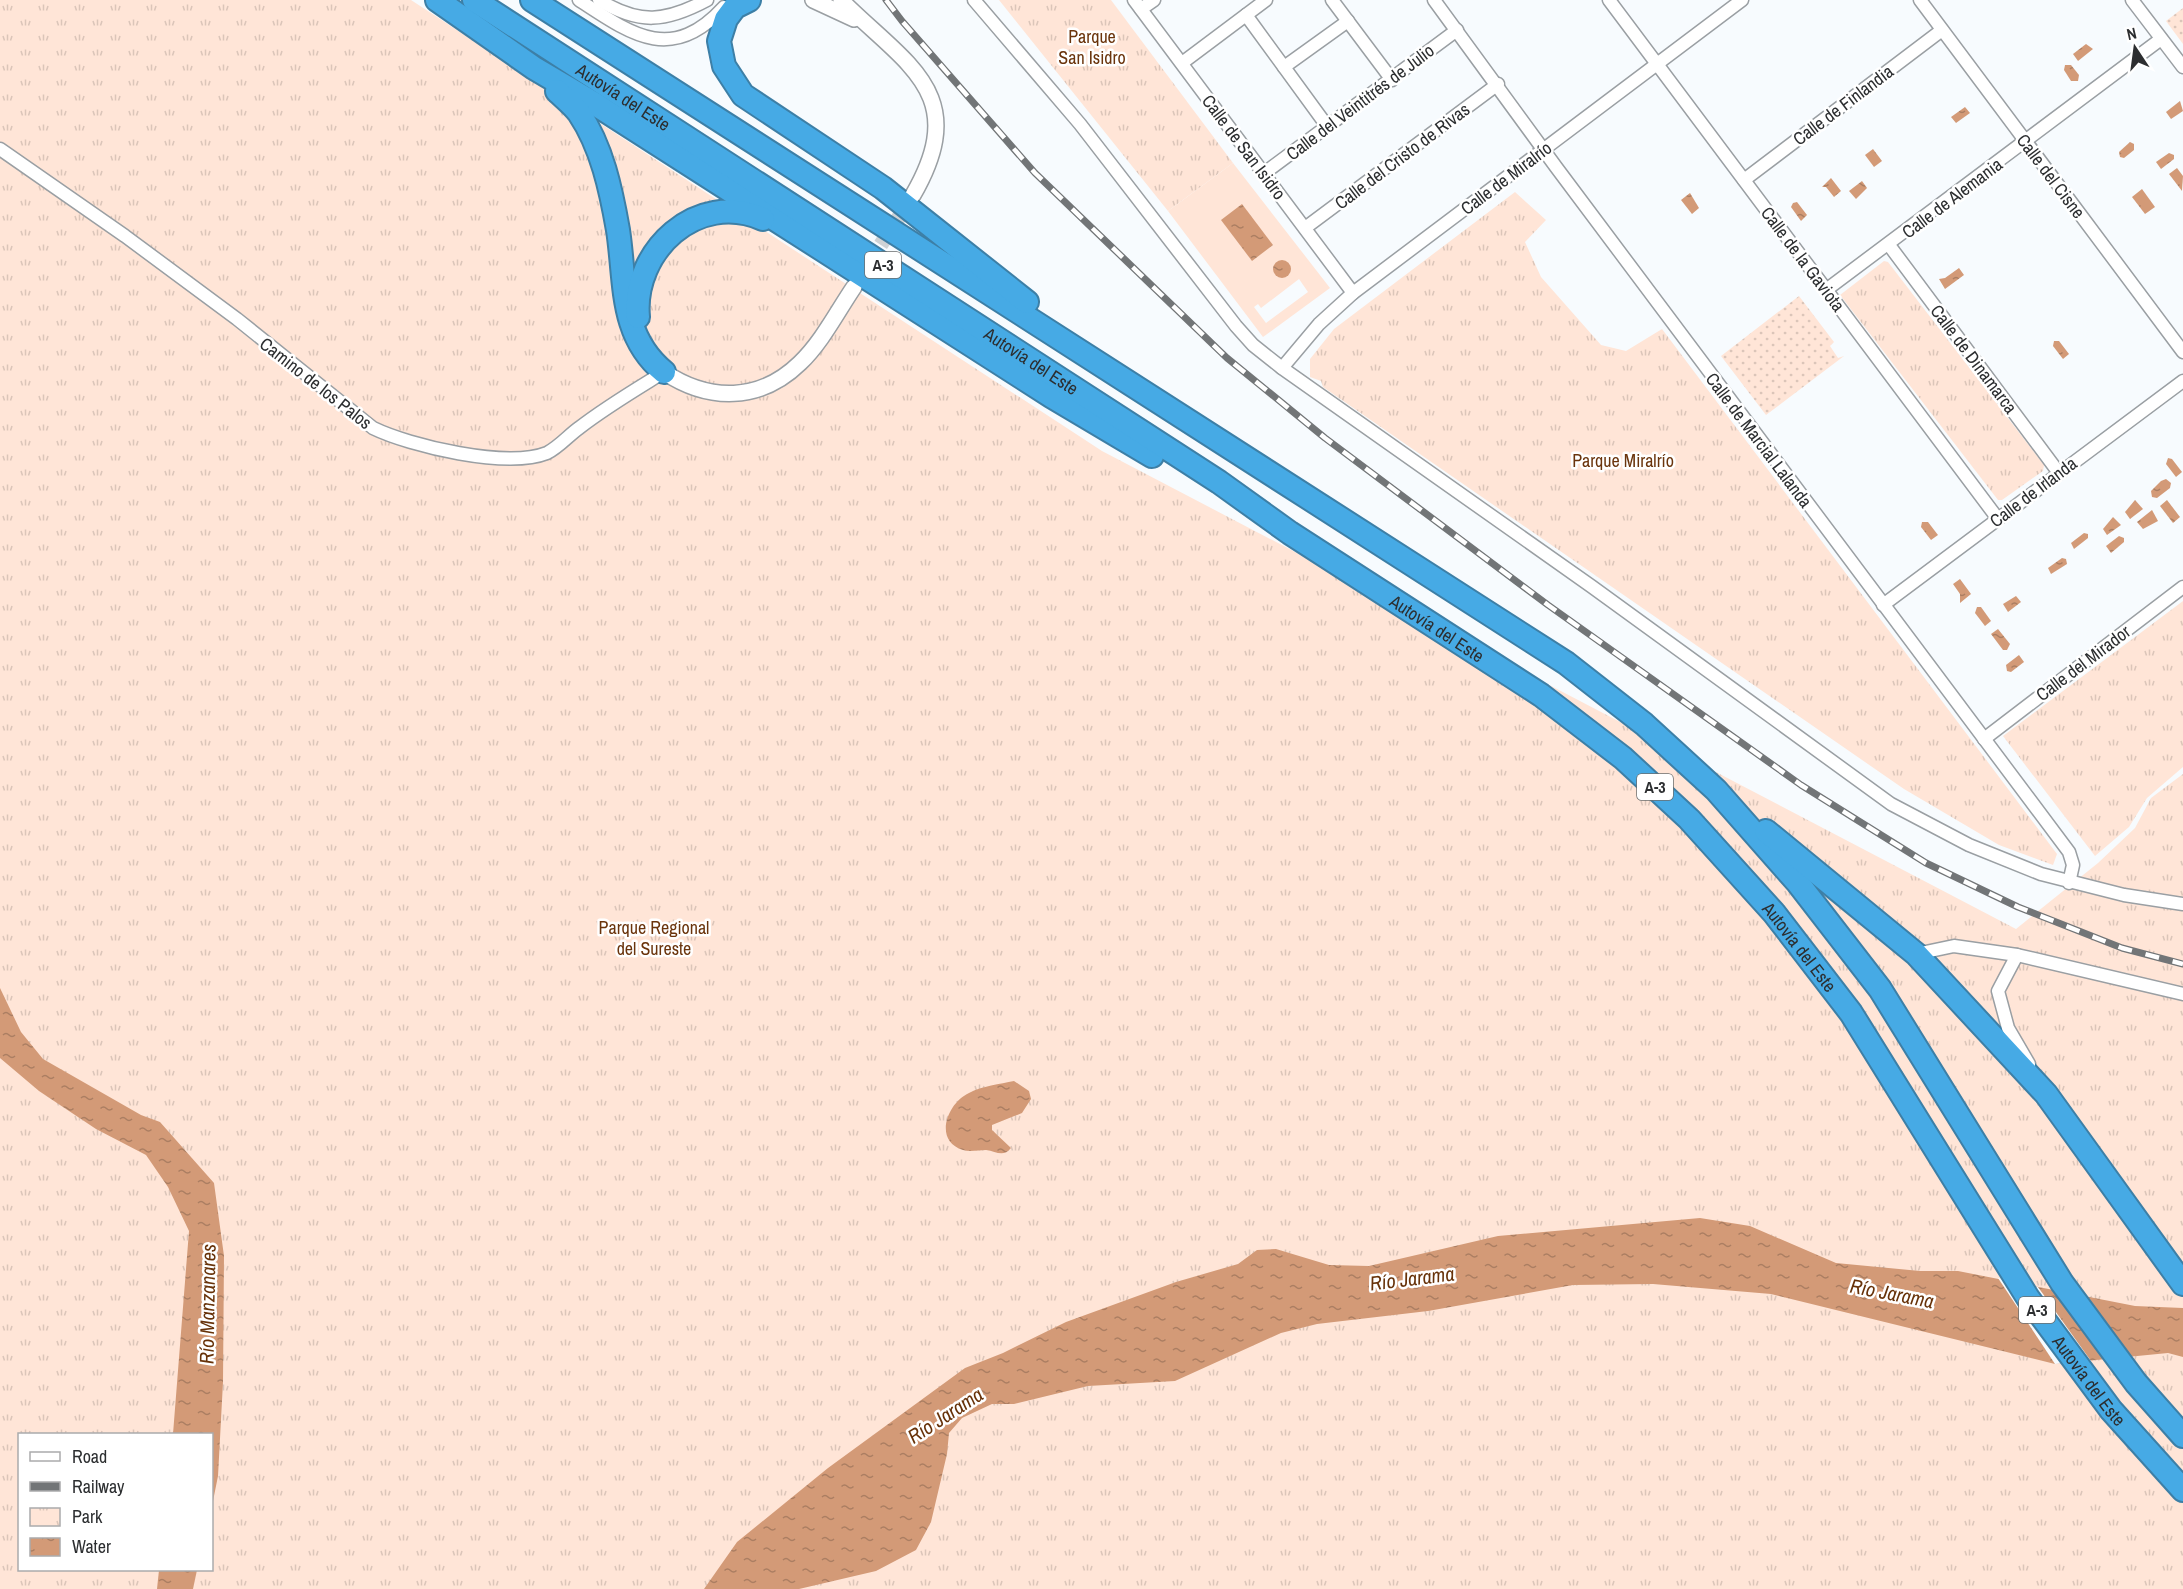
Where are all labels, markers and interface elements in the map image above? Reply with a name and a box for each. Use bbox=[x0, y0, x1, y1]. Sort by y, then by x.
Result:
north arrow bbox=[2105, 18, 2165, 78]
text: N bbox=[2125, 22, 2139, 45]
park label: Parque San Isidro bbox=[1058, 24, 1126, 70]
street label: Calle del Veintitrés de Julio bbox=[1281, 38, 1439, 166]
street label: Autovía del Este bbox=[571, 56, 675, 136]
street label: Calle de Finlandia bbox=[1788, 59, 1898, 151]
street label: Calle de San Isidro bbox=[1196, 89, 1292, 205]
street label: Calle del Cristo de Rivas bbox=[1329, 97, 1475, 215]
street label: Calle del Cisne bbox=[2011, 129, 2091, 223]
street label: Calle de Miralrío bbox=[1455, 135, 1557, 221]
street label: Calle de Alemania bbox=[1897, 152, 2007, 244]
street label: Calle de la Gaviota bbox=[1755, 201, 1851, 317]
road number: A-3 bbox=[865, 252, 901, 278]
street label: Calle de Dinamarca bbox=[1925, 299, 2023, 419]
street label: Autovía del Este bbox=[979, 320, 1083, 400]
street label: Camino de los Palos bbox=[255, 331, 377, 435]
street label: Calle de Marcial Lalanda bbox=[1700, 367, 1818, 513]
park label: Parque Miralrío bbox=[1572, 448, 1674, 473]
street label: Calle de Irlanda bbox=[1984, 451, 2082, 533]
street label: Autovía del Este bbox=[1384, 588, 1489, 668]
street label: Calle del Mirador bbox=[2031, 619, 2135, 707]
road number: A-3 bbox=[1637, 774, 1673, 800]
street label: Autovía del Este bbox=[1756, 895, 1843, 997]
park label: Parque Regional del Sureste bbox=[599, 915, 709, 961]
water label: Río Manzanares bbox=[192, 1244, 222, 1364]
water label: Río Jarama bbox=[1368, 1259, 1456, 1297]
water label: Río Jarama bbox=[1848, 1272, 1936, 1314]
road number: A-3 bbox=[2019, 1297, 2055, 1323]
street label: Autovía del Este bbox=[2047, 1329, 2132, 1431]
water label: Río Jarama bbox=[902, 1381, 988, 1449]
legend bbox=[18, 1433, 213, 1571]
text: Road bbox=[72, 1444, 107, 1469]
text: Railway bbox=[72, 1474, 125, 1499]
text: Park bbox=[72, 1504, 103, 1529]
text: Water bbox=[72, 1534, 111, 1559]

